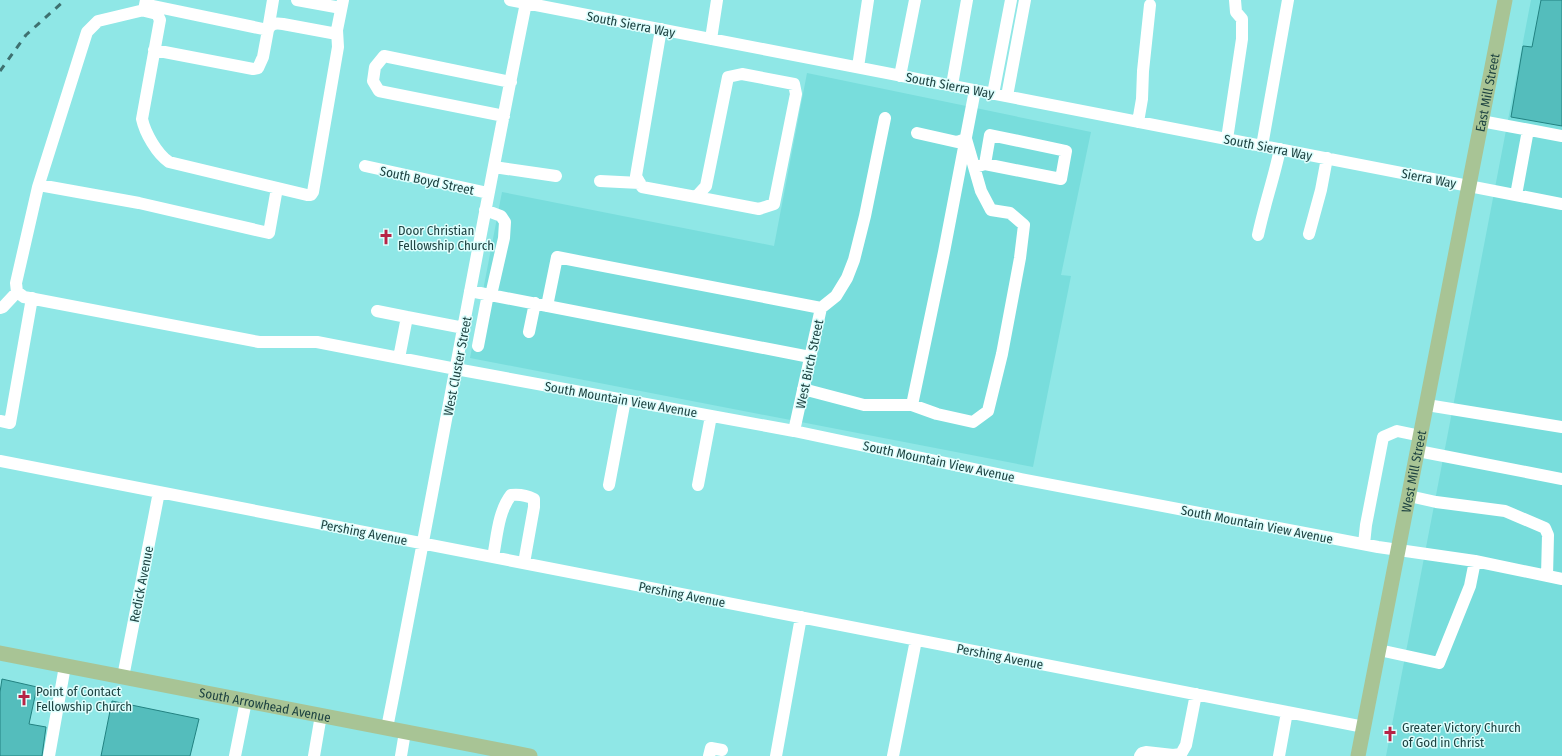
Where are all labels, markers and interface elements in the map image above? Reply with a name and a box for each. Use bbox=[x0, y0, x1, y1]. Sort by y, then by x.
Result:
street label: South Sierra Way bbox=[585, 9, 677, 40]
street label: East Mill Street bbox=[1473, 51, 1503, 133]
street label: South Sierra Way bbox=[904, 70, 996, 101]
street label: South Sierra Way bbox=[1222, 132, 1314, 163]
street label: South Boyd Street bbox=[378, 163, 476, 198]
street label: Sierra Way bbox=[1400, 166, 1458, 191]
place label: Door Christian Fellowship Church bbox=[398, 223, 494, 253]
church icon: Door Christian Fellowship Church bbox=[377, 228, 395, 246]
street label: West Cluster Street bbox=[440, 314, 475, 417]
street label: West Birch Street bbox=[793, 317, 826, 410]
street label: South Mountain View Avenue bbox=[543, 379, 698, 420]
street label: West Mill Street bbox=[1399, 428, 1429, 514]
street label: South Mountain View Avenue bbox=[862, 438, 1016, 485]
street label: South Mountain View Avenue bbox=[1180, 502, 1334, 547]
street label: Pershing Avenue bbox=[319, 517, 409, 548]
street label: Redick Avenue bbox=[127, 545, 156, 623]
street label: Pershing Avenue bbox=[637, 579, 727, 610]
street label: Pershing Avenue bbox=[955, 641, 1045, 672]
place label: Point of Contact Fellowship Church bbox=[36, 684, 132, 714]
street label: South Arrowhead Avenue bbox=[198, 685, 332, 725]
church icon: Point of Contact Fellowship Church bbox=[15, 689, 33, 707]
place label: Greater Victory Church of God in Christ bbox=[1402, 720, 1521, 750]
church icon: Greater Victory Church of God in Christ bbox=[1381, 725, 1399, 743]

